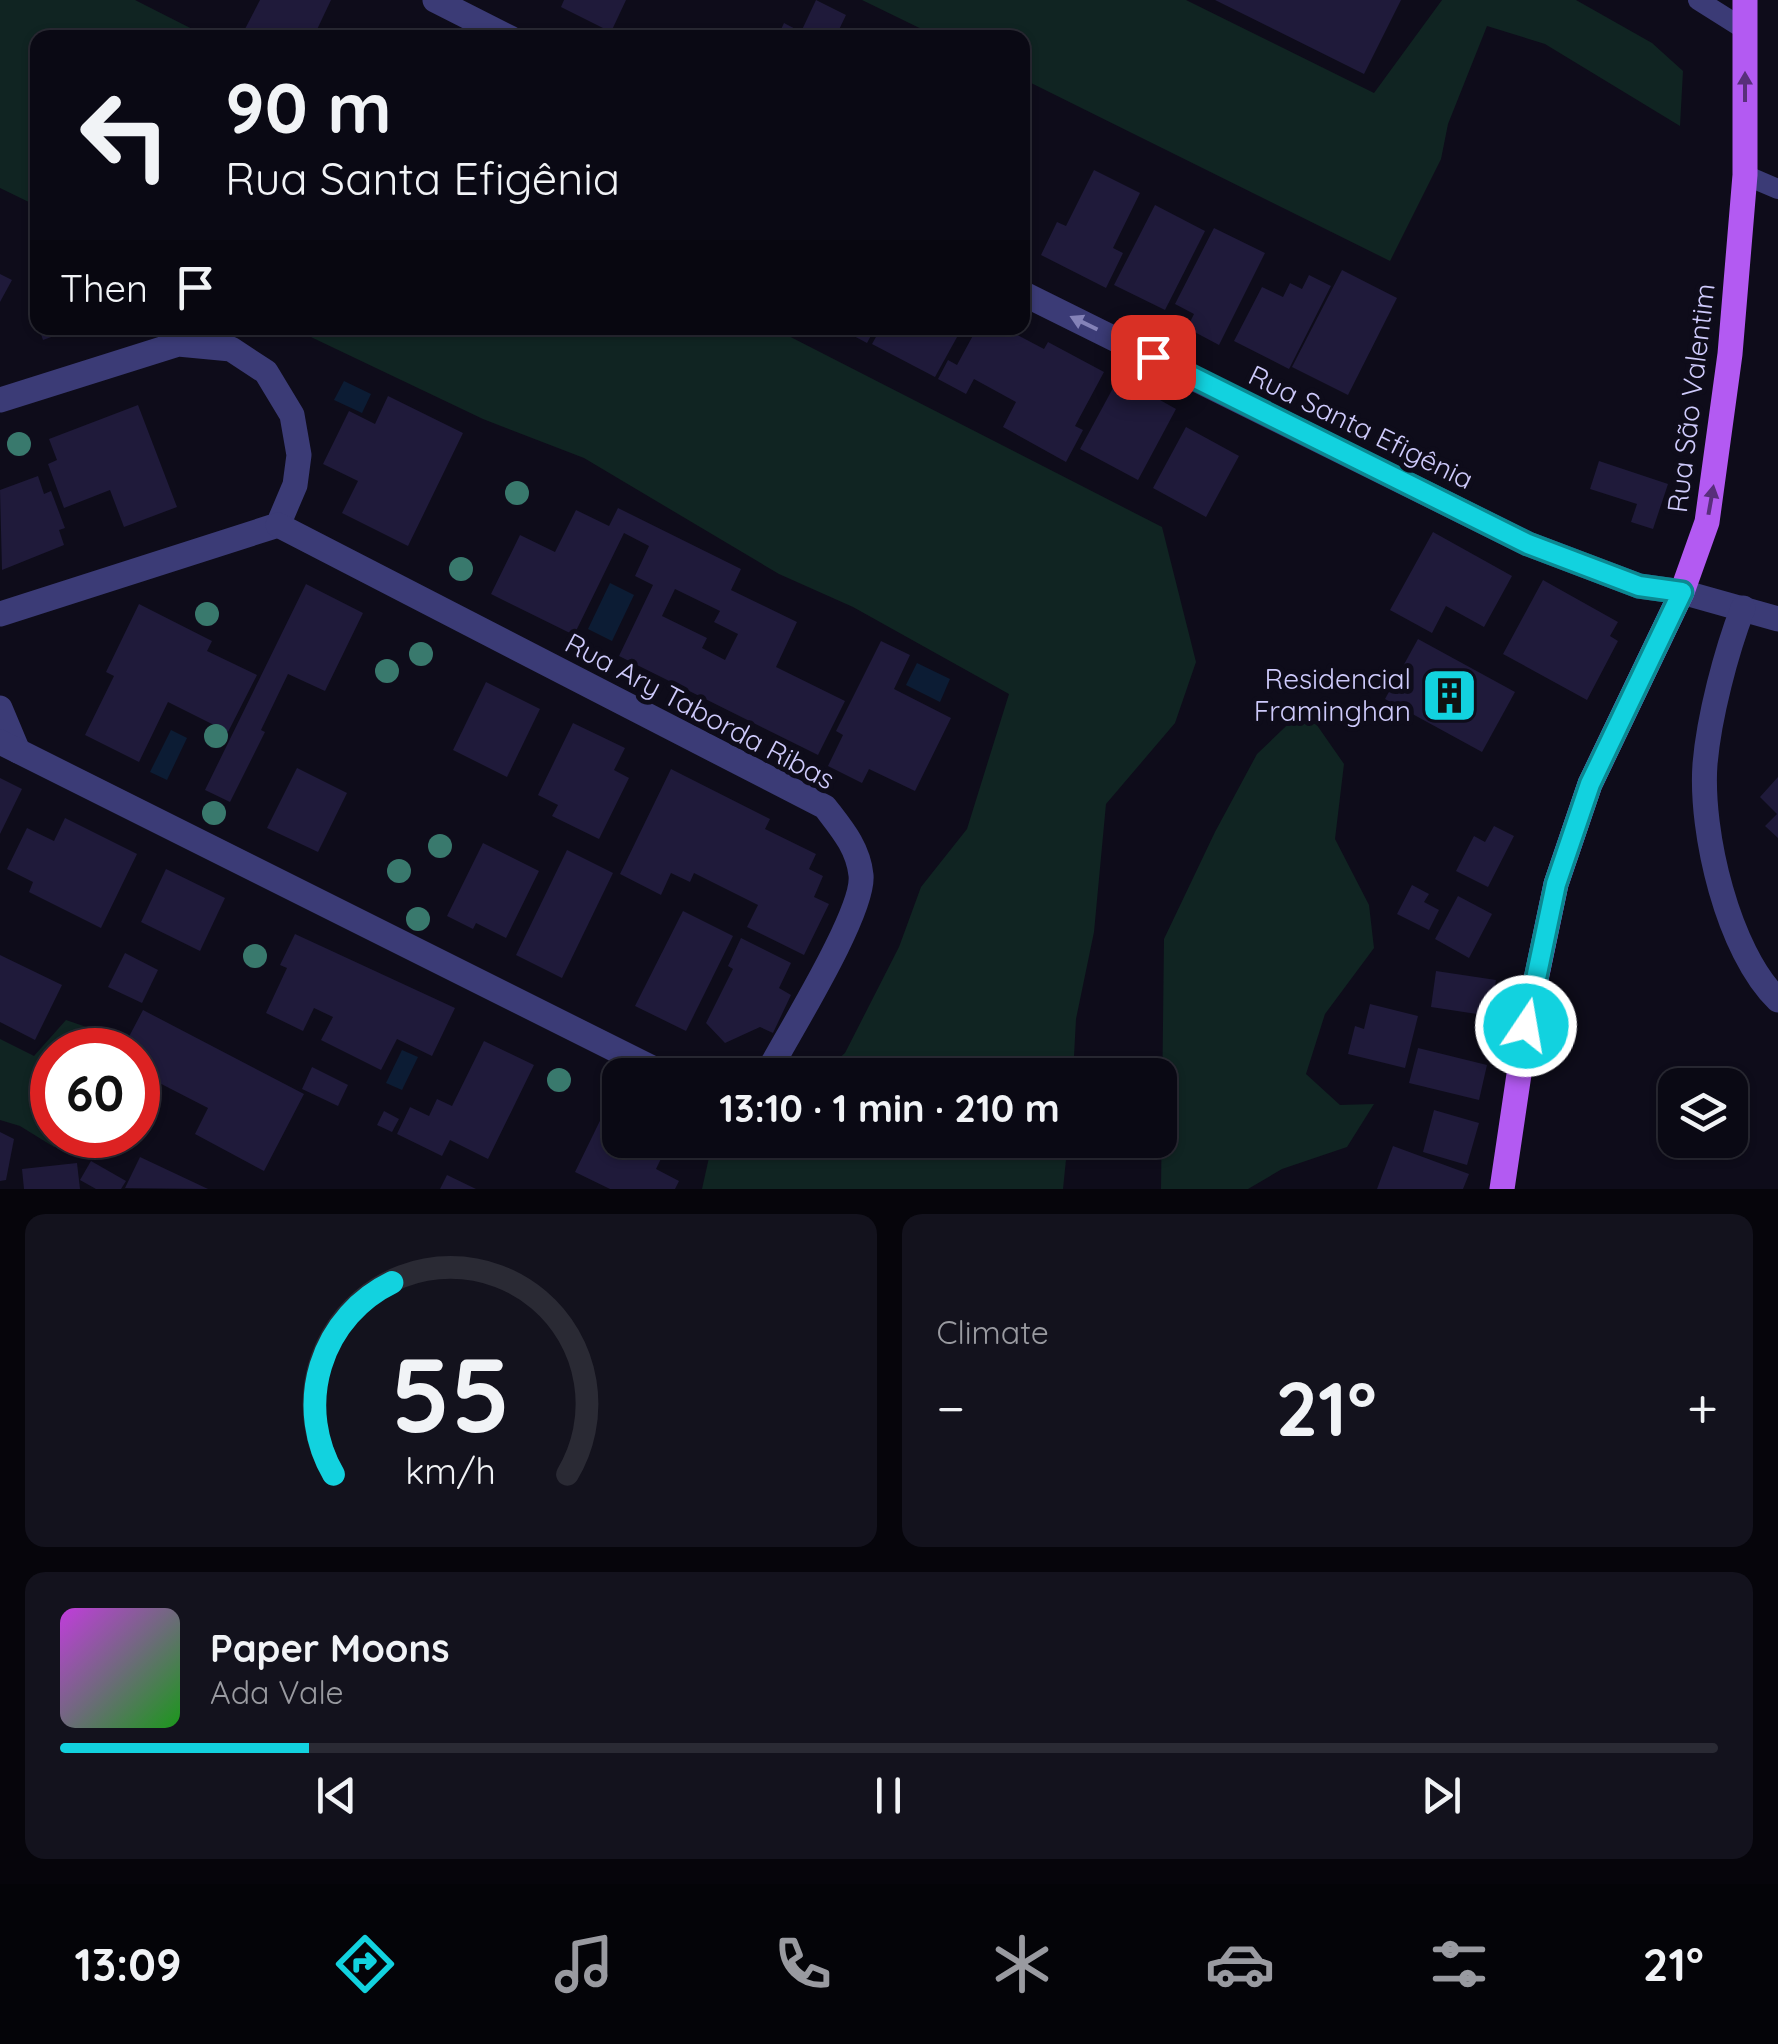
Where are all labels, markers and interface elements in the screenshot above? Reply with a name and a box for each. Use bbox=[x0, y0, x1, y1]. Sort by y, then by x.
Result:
text: 90 m bbox=[225, 63, 392, 151]
icon: left bbox=[60, 70, 190, 200]
one-way arrow bbox=[1737, 71, 1753, 103]
text: Rua Santa Efigênia bbox=[225, 150, 620, 206]
icon: arrive bbox=[168, 260, 223, 315]
text: Then bbox=[60, 264, 148, 312]
street label: Rua São Valentim bbox=[1659, 281, 1722, 515]
one-way arrow bbox=[1069, 315, 1098, 332]
pin bbox=[1111, 315, 1196, 400]
icon: arrive bbox=[1126, 330, 1181, 385]
street label: Rua Santa Efigênia bbox=[1243, 357, 1479, 496]
one-way arrow bbox=[1704, 483, 1719, 515]
street label: Rua Ary Taborda Ribas bbox=[560, 625, 841, 796]
place label: Residencial Framinghan bbox=[1254, 661, 1411, 728]
building icon: Residencial Framinghan bbox=[1420, 665, 1480, 725]
position arrow bbox=[1474, 974, 1578, 1078]
speed limit sign: 60 bbox=[30, 1028, 160, 1158]
map controls bbox=[1658, 1068, 1748, 1158]
button: layers bbox=[1658, 1068, 1748, 1158]
text: 13:10 · 1 min · 210 m bbox=[719, 1084, 1060, 1132]
text: Climate bbox=[937, 1312, 1049, 1352]
text: 55 bbox=[391, 1328, 511, 1458]
text: 21° bbox=[1275, 1361, 1377, 1455]
text: − bbox=[937, 1373, 965, 1442]
text: + bbox=[1687, 1373, 1718, 1442]
text: km/h bbox=[405, 1448, 496, 1493]
text: Paper Moons bbox=[210, 1624, 450, 1672]
text: Ada Vale bbox=[210, 1672, 344, 1712]
icon: previous bbox=[309, 1768, 364, 1823]
icon: pause bbox=[861, 1768, 916, 1823]
icon: next bbox=[1414, 1768, 1469, 1823]
icon: directions bbox=[330, 1929, 400, 1999]
icon: music bbox=[549, 1929, 619, 1999]
icon: phone bbox=[768, 1929, 838, 1999]
icon: climate bbox=[987, 1929, 1057, 1999]
icon: car bbox=[1205, 1929, 1275, 1999]
icon: filters bbox=[1424, 1929, 1494, 1999]
text: 13:09 bbox=[74, 1936, 182, 1992]
text: 21° bbox=[1643, 1936, 1704, 1992]

